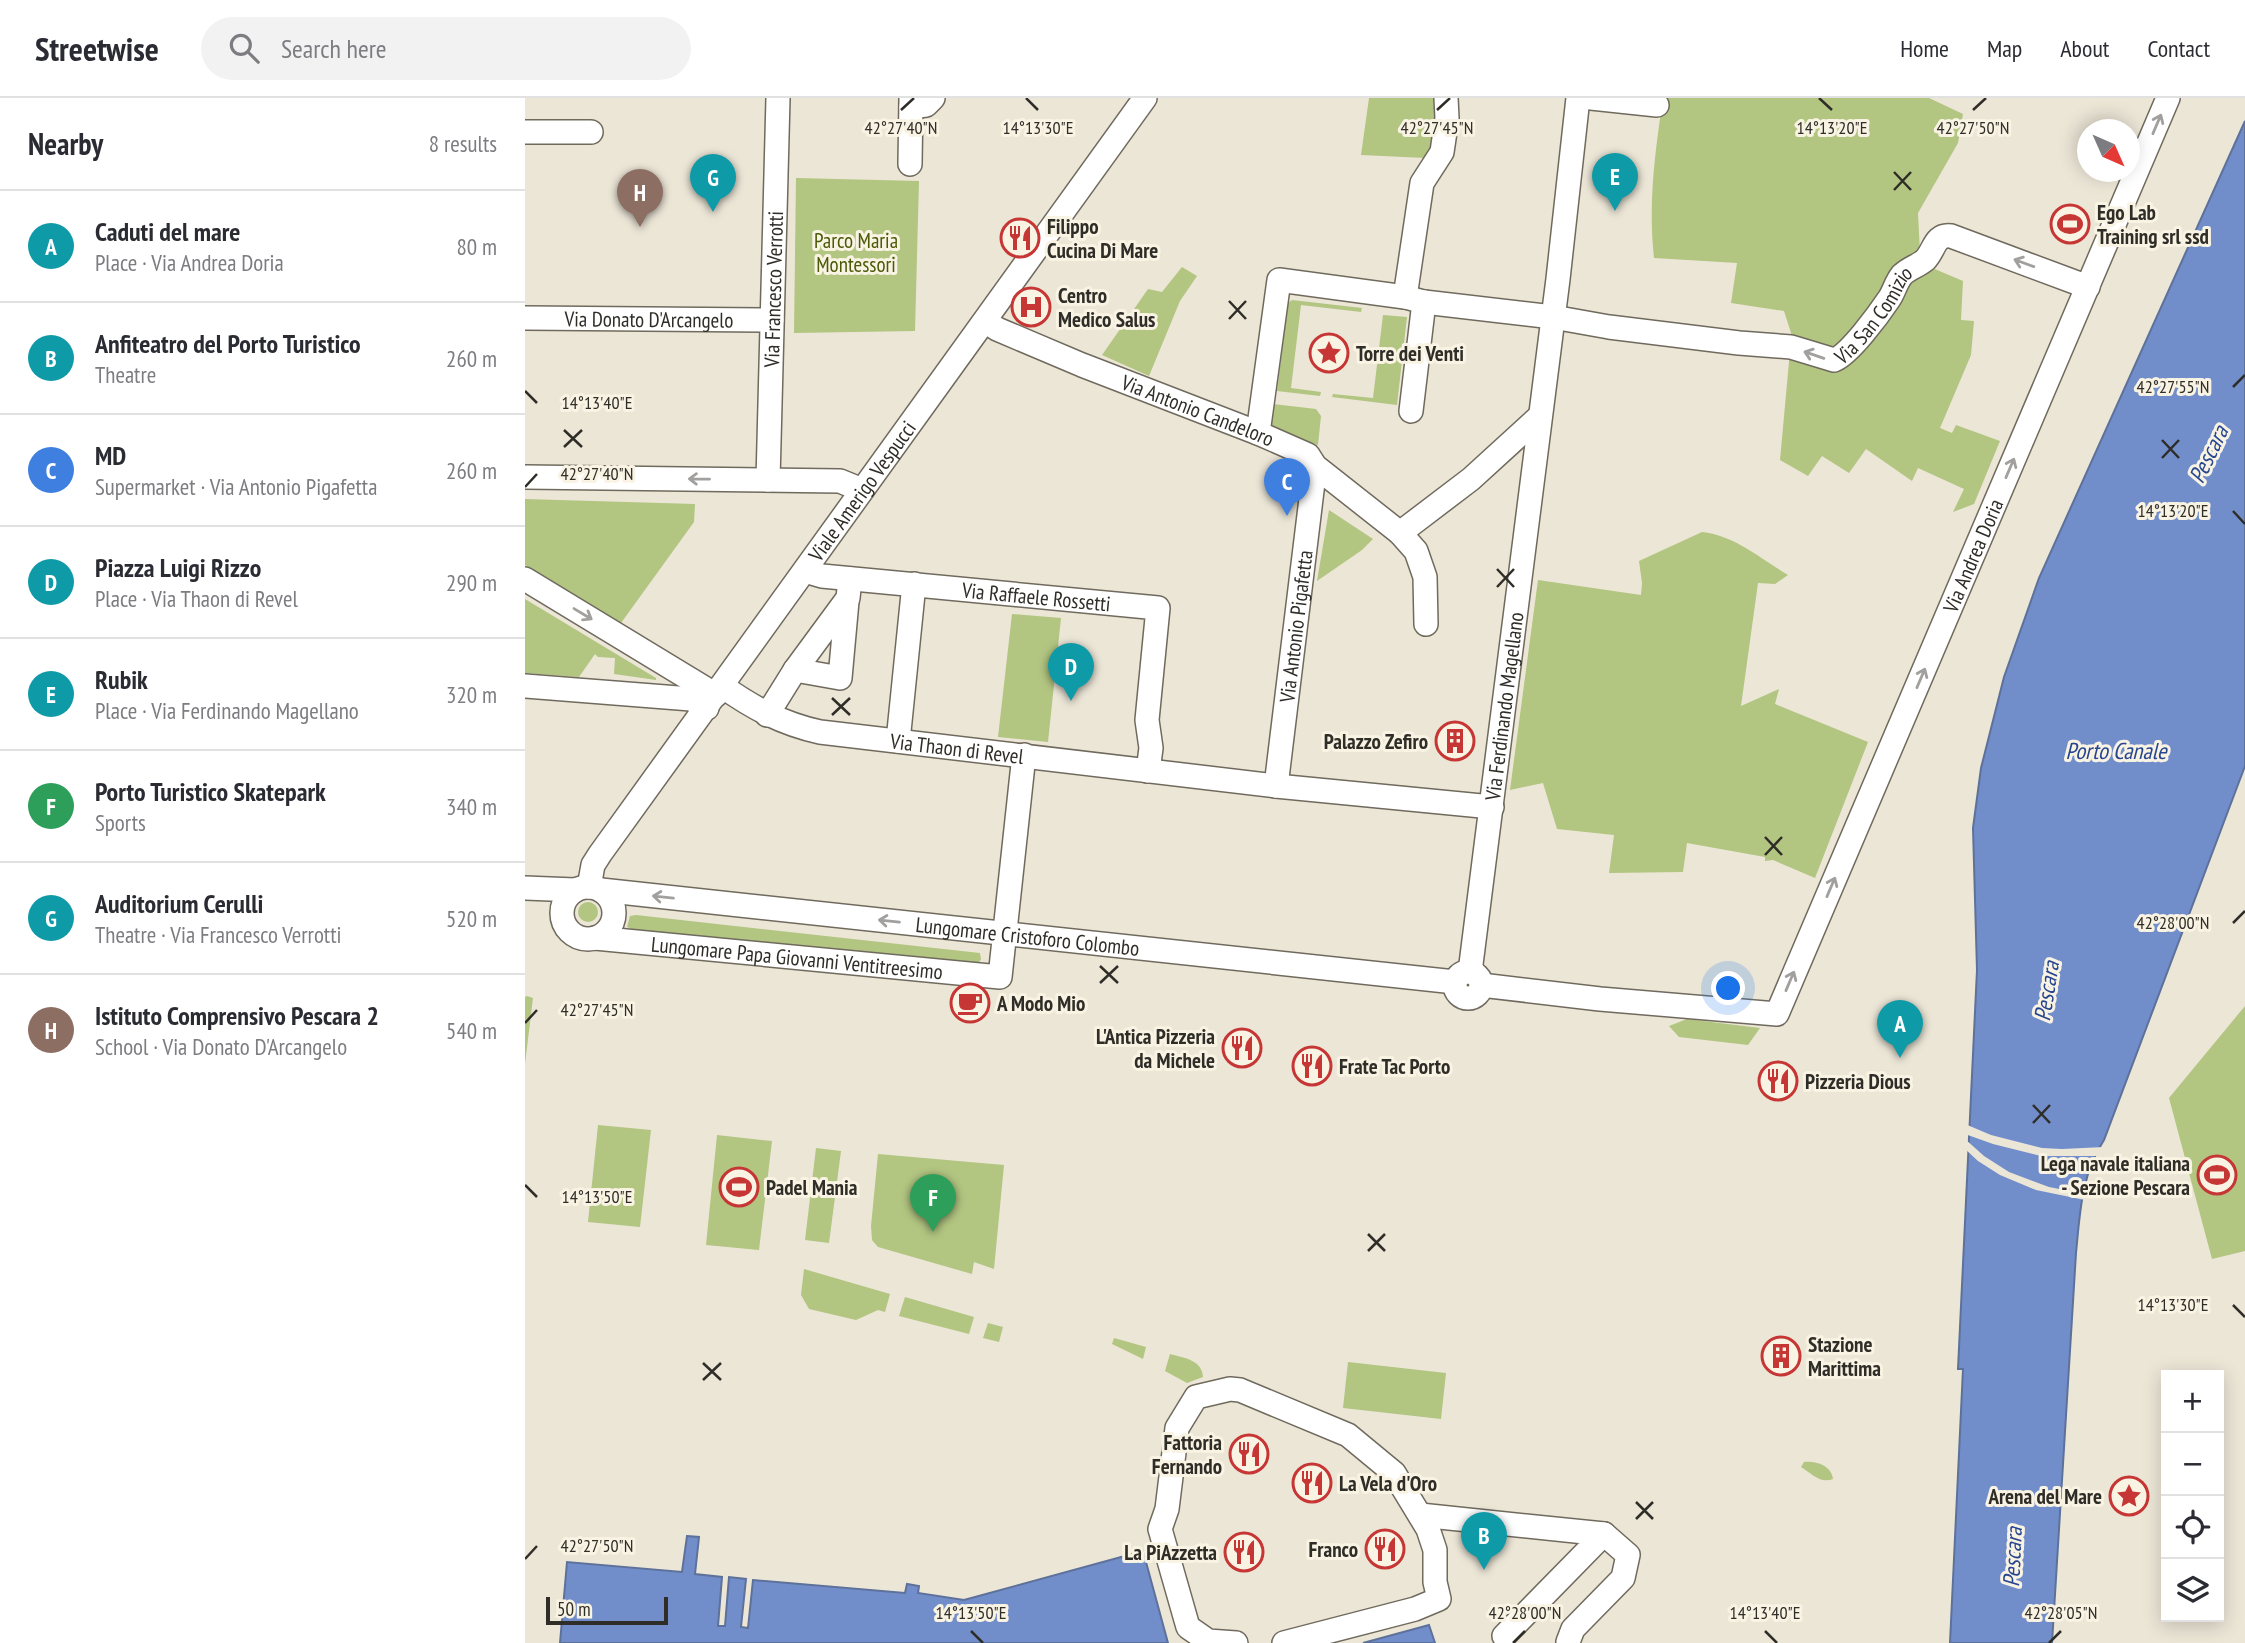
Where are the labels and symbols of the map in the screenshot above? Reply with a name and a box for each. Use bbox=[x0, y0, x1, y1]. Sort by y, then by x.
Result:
one-way arrow bbox=[2152, 114, 2165, 135]
text: 42°27'40"N bbox=[865, 116, 937, 139]
text: 14°13'30"E bbox=[1003, 116, 1073, 139]
text: 42°27'45"N bbox=[1401, 116, 1473, 139]
text: 14°13'20"E bbox=[1797, 116, 1867, 139]
text: 42°27'50"N bbox=[1937, 116, 2009, 139]
north arrow bbox=[2077, 119, 2140, 182]
pin: E bbox=[1592, 153, 1638, 211]
pin: G bbox=[690, 154, 736, 212]
pin: H bbox=[617, 169, 663, 227]
place label: Ego Lab Training srl ssd bbox=[2097, 199, 2209, 250]
sports icon: Ego Lab Training srl ssd bbox=[2049, 203, 2091, 245]
street label: Via Francesco Verrotti bbox=[757, 211, 789, 369]
place label: Filippo Cucina Di Mare bbox=[1047, 213, 1158, 264]
restaurant icon: Filippo Cucina Di Mare bbox=[999, 217, 1041, 259]
park label: Parco Maria Montessori bbox=[814, 227, 898, 278]
one-way arrow bbox=[2014, 256, 2036, 269]
street label: Via San Comizio bbox=[1828, 259, 1917, 370]
place label: Centro Medico Salus bbox=[1058, 282, 1155, 333]
hospital icon: Centro Medico Salus bbox=[1010, 286, 1052, 328]
street label: Via Donato D'Arcangelo bbox=[564, 305, 733, 333]
place icon: Torre dei Venti bbox=[1308, 332, 1350, 374]
place label: Torre dei Venti bbox=[1356, 340, 1464, 367]
one-way arrow bbox=[1803, 347, 1825, 360]
street label: Via Antonio Candeloro bbox=[1117, 368, 1278, 452]
text: 42°27'55"N bbox=[2137, 375, 2209, 398]
text: 14°13'40"E bbox=[562, 391, 632, 414]
street label: Viale Amerigo Vespucci bbox=[801, 415, 921, 567]
water label: Pescara bbox=[2182, 419, 2235, 487]
pin: C bbox=[1264, 458, 1310, 516]
one-way arrow bbox=[2005, 458, 2018, 480]
text: 42°27'40"N bbox=[561, 462, 633, 485]
one-way arrow bbox=[688, 472, 711, 486]
street label: Via Andrea Doria bbox=[1936, 495, 2009, 617]
text: 14°13'20"E bbox=[2138, 499, 2208, 522]
street label: Via Antonio Pigafetta bbox=[1273, 549, 1318, 705]
street label: Via Raffaele Rossetti bbox=[960, 576, 1112, 617]
one-way arrow bbox=[573, 608, 593, 622]
street label: Via Ferdinando Magellano bbox=[1478, 610, 1529, 803]
pin: D bbox=[1048, 643, 1094, 701]
one-way arrow bbox=[1915, 667, 1928, 689]
building icon: Palazzo Zefiro bbox=[1434, 720, 1476, 762]
street label: Via Thaon di Revel bbox=[888, 727, 1025, 770]
place label: Palazzo Zefiro bbox=[1324, 728, 1428, 755]
water label: Porto Canale bbox=[2065, 736, 2168, 765]
one-way arrow bbox=[1825, 876, 1838, 898]
one-way arrow bbox=[652, 890, 675, 903]
street label: Lungomare Cristoforo Colombo bbox=[914, 910, 1141, 961]
text: 42°28'00"N bbox=[2137, 911, 2209, 934]
one-way arrow bbox=[878, 914, 901, 927]
street label: Lungomare Papa Giovanni Ventitreesimo bbox=[650, 930, 944, 985]
water label: Pescara bbox=[2027, 957, 2065, 1023]
your location bbox=[1711, 971, 1745, 1005]
one-way arrow bbox=[1785, 971, 1798, 993]
cafe icon: A Modo Mio bbox=[949, 982, 991, 1024]
place label: A Modo Mio bbox=[996, 990, 1085, 1017]
text: 42°27'45"N bbox=[561, 998, 633, 1021]
pin: A bbox=[1877, 1000, 1923, 1058]
place label: L'Antica Pizzeria da Michele bbox=[1096, 1023, 1215, 1074]
restaurant icon: L'Antica Pizzeria da Michele bbox=[1221, 1027, 1263, 1069]
restaurant icon: Frate Tac Porto bbox=[1291, 1045, 1333, 1087]
place label: Frate Tac Porto bbox=[1339, 1053, 1450, 1080]
restaurant icon: Pizzeria Dious bbox=[1757, 1060, 1799, 1102]
place label: Pizzeria Dious bbox=[1805, 1068, 1911, 1095]
place label: Lega navale italiana - Sezione Pescara bbox=[2041, 1150, 2190, 1201]
sports icon: Lega navale italiana - Sezione Pescara bbox=[2196, 1154, 2238, 1196]
sports icon: Padel Mania bbox=[718, 1166, 760, 1208]
place label: Padel Mania bbox=[766, 1174, 858, 1201]
pin: F bbox=[910, 1174, 956, 1232]
text: 14°13'50"E bbox=[562, 1185, 632, 1208]
text: 14°13'30"E bbox=[2138, 1293, 2208, 1316]
place label: Stazione Marittima bbox=[1808, 1331, 1881, 1382]
building icon: Stazione Marittima bbox=[1760, 1335, 1802, 1377]
place label: Fattoria Fernando bbox=[1152, 1429, 1222, 1480]
restaurant icon: Fattoria Fernando bbox=[1228, 1433, 1270, 1475]
restaurant icon: La Vela d'Oro bbox=[1291, 1462, 1333, 1504]
place label: La Vela d'Oro bbox=[1339, 1470, 1437, 1497]
place icon: Arena del Mare bbox=[2108, 1475, 2150, 1517]
place label: Arena del Mare bbox=[1987, 1483, 2102, 1510]
pin: B bbox=[1461, 1512, 1507, 1570]
water label: Pescara bbox=[1996, 1525, 2028, 1588]
restaurant icon: Franco bbox=[1364, 1528, 1406, 1570]
restaurant icon: La PiAzzetta bbox=[1223, 1531, 1265, 1573]
text: 42°27'50"N bbox=[561, 1534, 633, 1557]
place label: Franco bbox=[1309, 1536, 1358, 1563]
place label: La PiAzzetta bbox=[1124, 1539, 1217, 1566]
scale bar bbox=[546, 1594, 669, 1626]
text: 14°13'50"E bbox=[936, 1601, 1006, 1624]
text: 42°28'00"N bbox=[1489, 1601, 1561, 1624]
text: 14°13'40"E bbox=[1730, 1601, 1800, 1624]
text: 42°28'05"N bbox=[2025, 1601, 2097, 1624]

